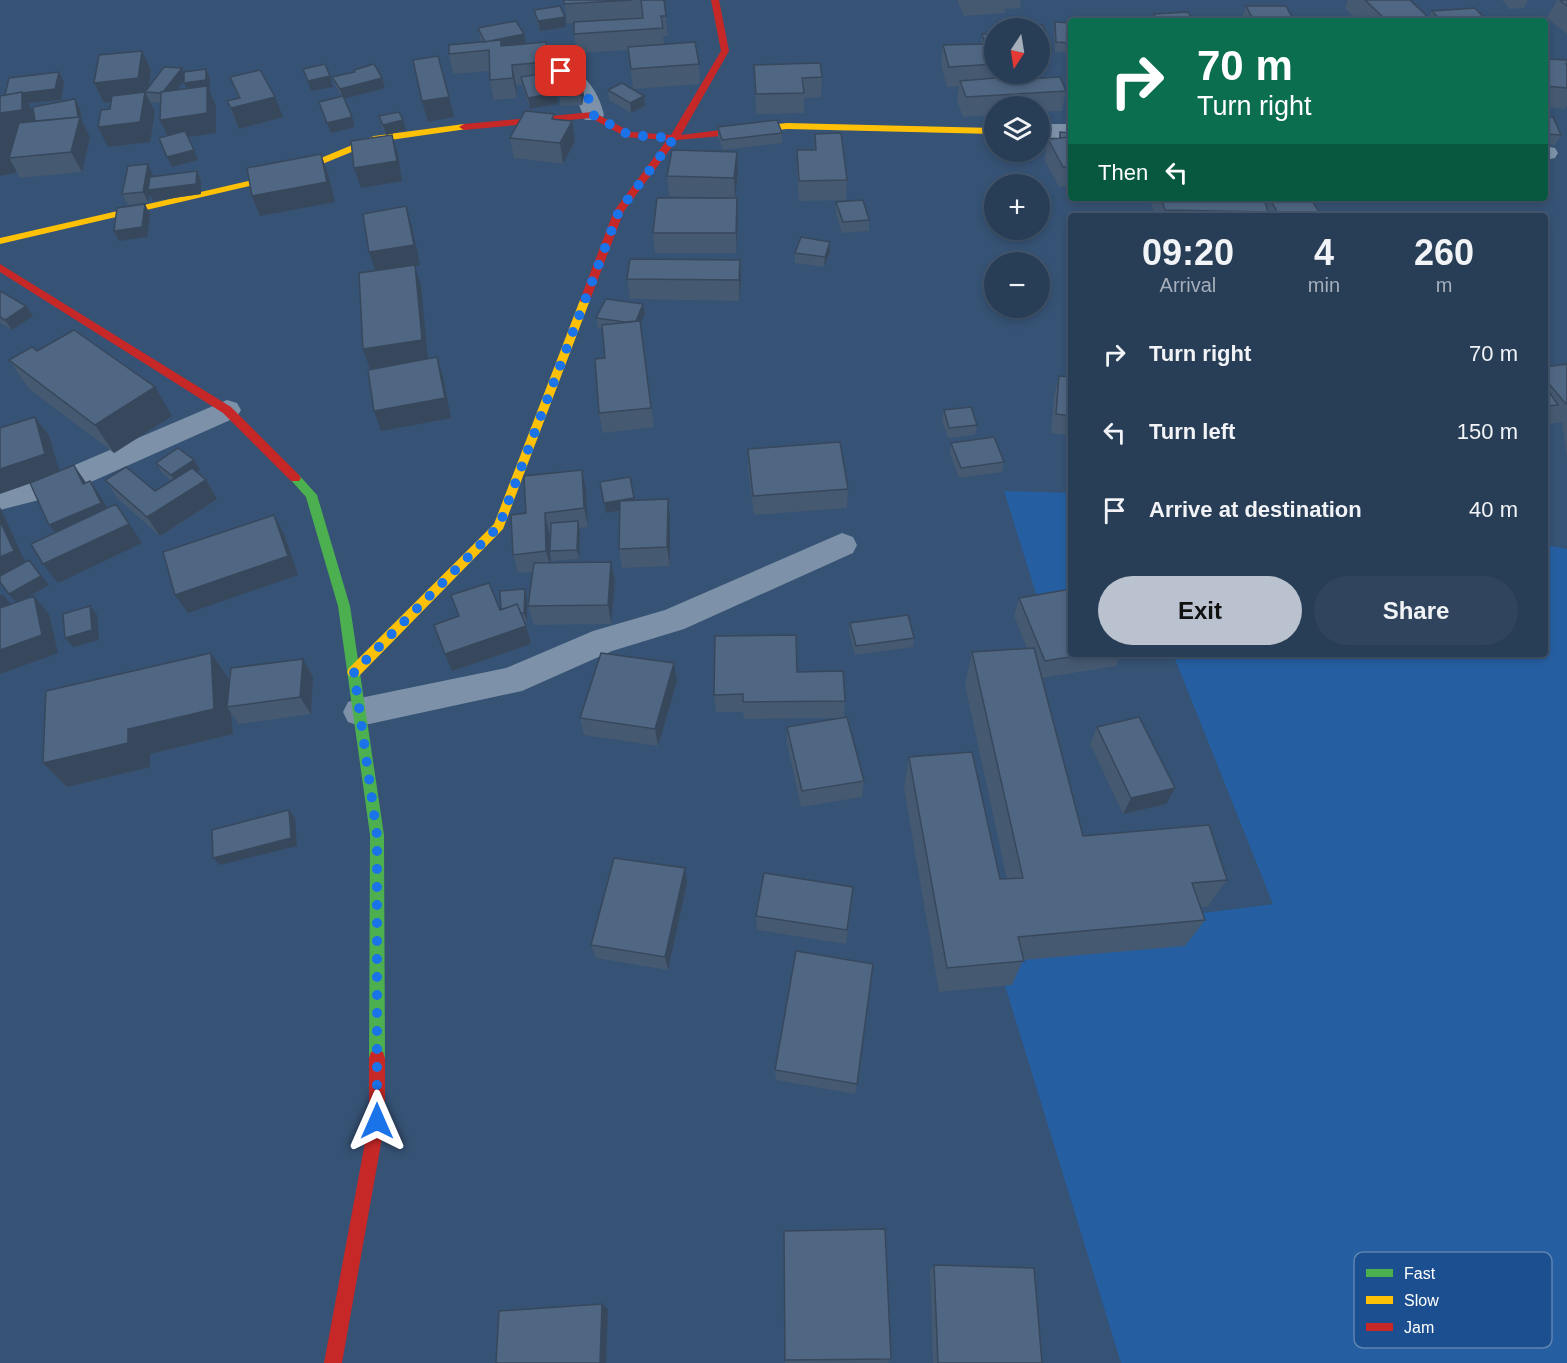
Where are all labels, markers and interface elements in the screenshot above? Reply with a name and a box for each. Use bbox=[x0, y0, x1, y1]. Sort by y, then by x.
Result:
north arrow bbox=[984, 18, 1050, 84]
map controls bbox=[984, 18, 1050, 318]
icon: right bbox=[1098, 42, 1176, 120]
text: 70 m bbox=[1197, 42, 1293, 89]
pin bbox=[535, 45, 586, 96]
icon: arrive bbox=[544, 54, 577, 87]
text: Turn right bbox=[1197, 91, 1312, 121]
button: layers bbox=[984, 96, 1050, 162]
icon: left bbox=[1160, 156, 1193, 189]
text: Then bbox=[1098, 160, 1148, 185]
button: + bbox=[984, 174, 1050, 240]
text: 09:20 bbox=[1142, 232, 1234, 273]
text: 4 bbox=[1314, 232, 1334, 273]
text: 260 bbox=[1414, 232, 1474, 273]
button: − bbox=[984, 252, 1050, 318]
text: Arrival bbox=[1160, 274, 1216, 296]
text: min bbox=[1308, 274, 1340, 296]
text: m bbox=[1436, 274, 1452, 296]
icon: right bbox=[1098, 338, 1131, 371]
text: Turn right bbox=[1149, 341, 1251, 366]
text: 70 m bbox=[1469, 341, 1518, 366]
icon: left bbox=[1098, 416, 1131, 449]
text: Turn left bbox=[1149, 419, 1235, 444]
text: 150 m bbox=[1457, 419, 1518, 444]
icon: arrive bbox=[1098, 494, 1131, 527]
text: Arrive at destination bbox=[1149, 497, 1362, 522]
text: 40 m bbox=[1469, 497, 1518, 522]
button: Exit bbox=[1098, 576, 1302, 645]
button: Share bbox=[1314, 576, 1518, 645]
position arrow bbox=[345, 1089, 409, 1153]
legend bbox=[1354, 1252, 1552, 1348]
text: Fast bbox=[1404, 1265, 1436, 1282]
text: Slow bbox=[1404, 1292, 1439, 1309]
text: Jam bbox=[1404, 1319, 1434, 1336]

